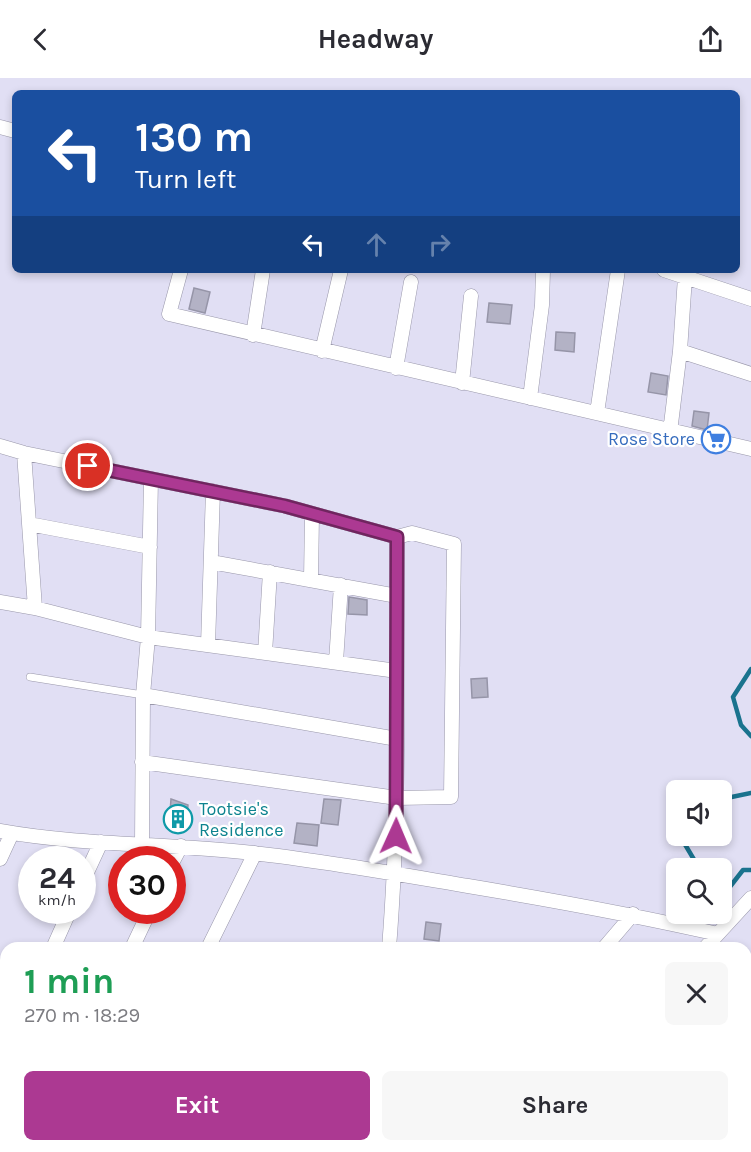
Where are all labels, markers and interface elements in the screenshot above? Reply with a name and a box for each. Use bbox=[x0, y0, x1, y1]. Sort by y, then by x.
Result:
icon: back bbox=[24, 23, 57, 56]
text: Headway bbox=[318, 23, 433, 55]
icon: share bbox=[694, 23, 727, 56]
text: 130 m bbox=[135, 112, 253, 162]
icon: left bbox=[36, 114, 114, 192]
text: Turn left bbox=[135, 163, 236, 195]
icon: left bbox=[297, 228, 330, 261]
icon: ahead bbox=[360, 228, 393, 261]
icon: right bbox=[423, 228, 456, 261]
supermarket icon: Rose Store bbox=[700, 423, 732, 455]
place label: Rose Store bbox=[608, 428, 695, 450]
pin bbox=[62, 440, 113, 491]
icon: arrive bbox=[71, 449, 104, 482]
map controls bbox=[666, 780, 732, 924]
button: sound bbox=[666, 780, 732, 846]
place label: Tootsie's Residence bbox=[199, 798, 283, 841]
building icon: Tootsie's Residence bbox=[162, 803, 194, 835]
position arrow bbox=[364, 804, 428, 868]
speed limit sign: 30 bbox=[108, 846, 186, 924]
button: search bbox=[666, 858, 732, 924]
text: 24 bbox=[39, 860, 75, 896]
text: km/h bbox=[38, 891, 76, 909]
text: 1 min bbox=[24, 960, 114, 1002]
button: close bbox=[665, 962, 728, 1025]
text: 270 m · 18:29 bbox=[24, 1004, 140, 1027]
button: Exit bbox=[24, 1071, 370, 1140]
button: Share bbox=[382, 1071, 728, 1140]

